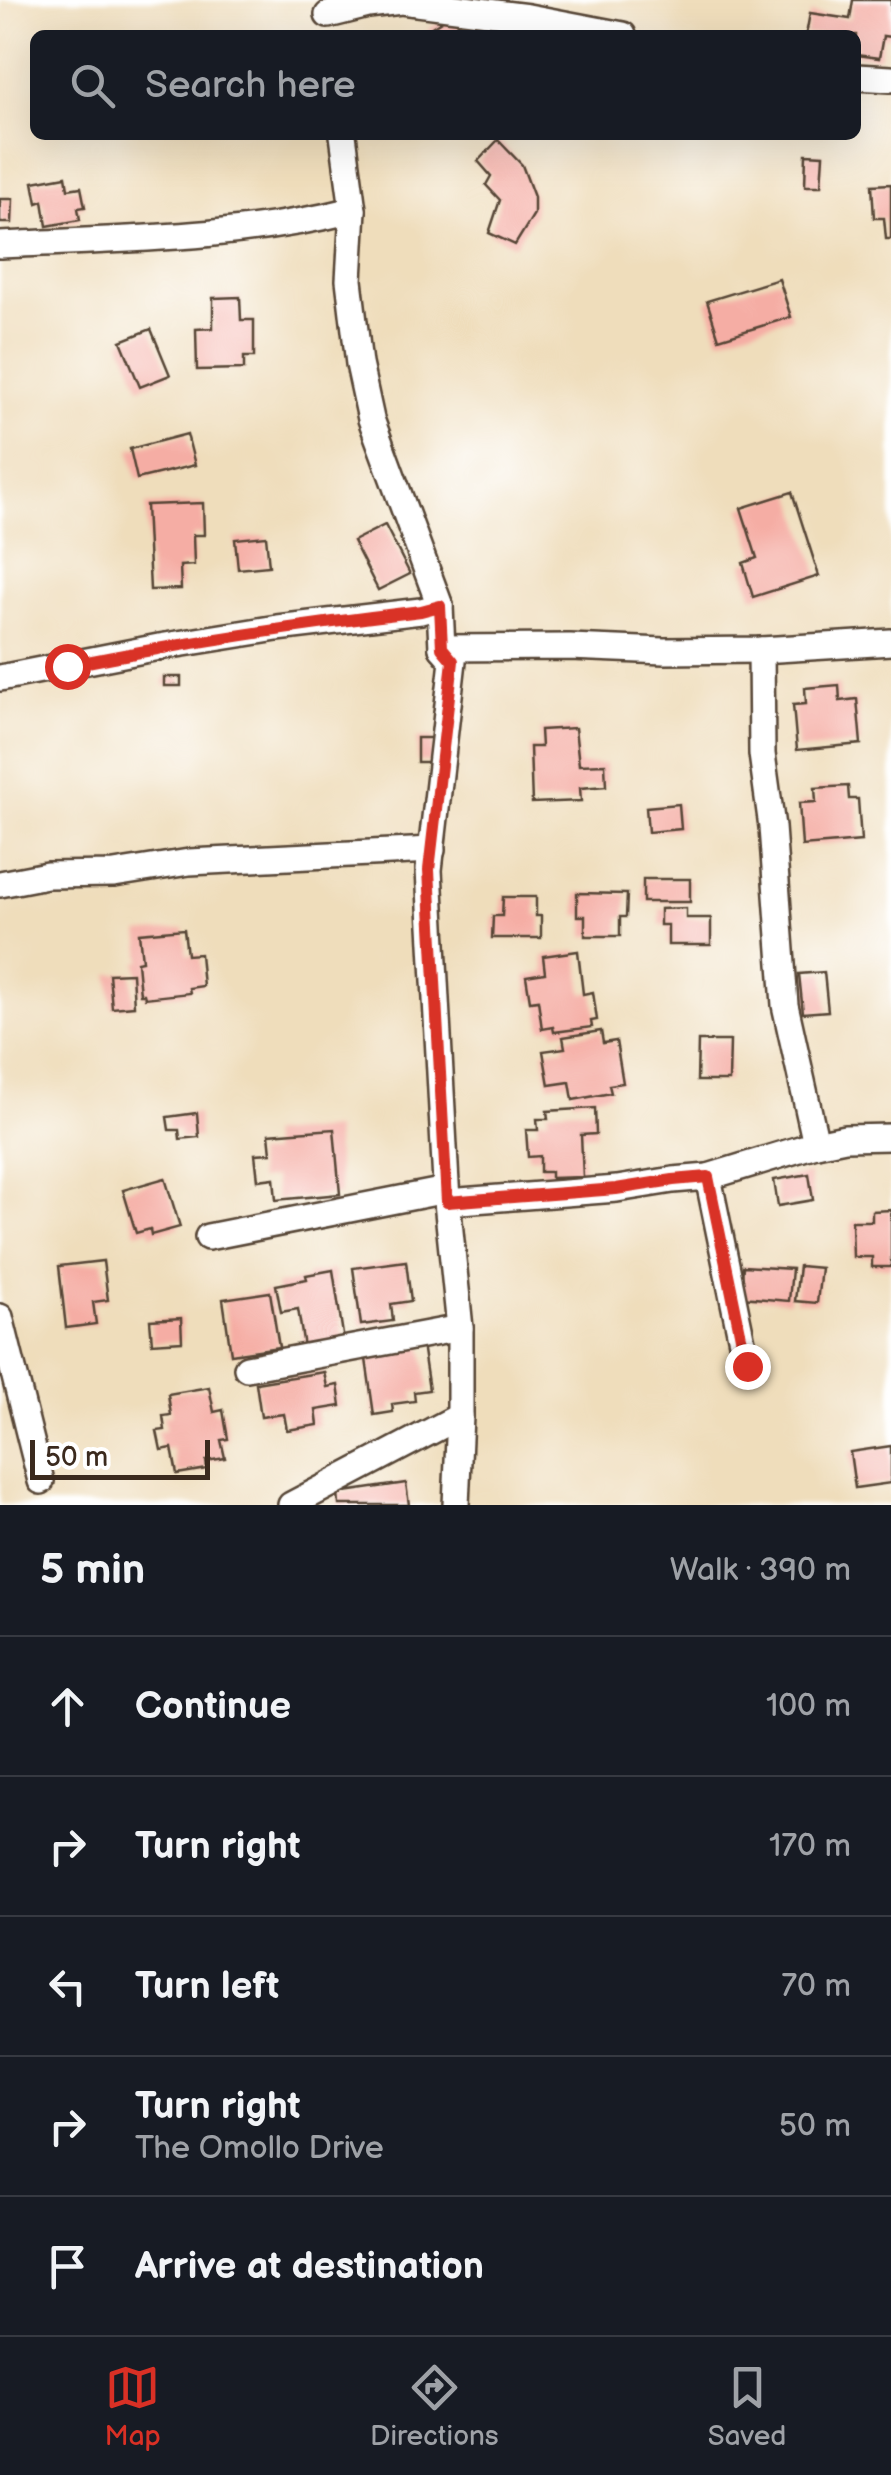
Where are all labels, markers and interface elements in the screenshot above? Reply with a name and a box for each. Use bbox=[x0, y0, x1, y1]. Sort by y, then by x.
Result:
search box bbox=[30, 30, 861, 140]
icon: search bbox=[65, 58, 120, 113]
text: Search here bbox=[145, 63, 356, 108]
route start bbox=[45, 644, 91, 690]
route end bbox=[725, 1344, 771, 1390]
scale bar bbox=[30, 1435, 210, 1480]
text: 50 m bbox=[45, 1441, 108, 1474]
text: 5 min bbox=[40, 1545, 145, 1596]
text: Walk · 390 m bbox=[670, 1551, 851, 1590]
icon: ahead bbox=[40, 1679, 95, 1734]
text: Continue bbox=[135, 1684, 291, 1729]
text: 100 m bbox=[766, 1687, 851, 1726]
icon: right bbox=[40, 1819, 95, 1874]
text: Turn right bbox=[135, 1824, 300, 1869]
text: 170 m bbox=[769, 1827, 851, 1866]
icon: left bbox=[40, 1959, 95, 2014]
text: Turn left bbox=[135, 1964, 279, 2009]
text: 70 m bbox=[781, 1967, 851, 2006]
text: Turn right bbox=[135, 2084, 300, 2129]
icon: right bbox=[40, 2099, 95, 2154]
text: 50 m bbox=[779, 2107, 851, 2146]
text: The Omollo Drive bbox=[135, 2129, 384, 2168]
icon: arrive bbox=[40, 2239, 95, 2294]
text: Arrive at destination bbox=[135, 2244, 484, 2289]
tab: Map bbox=[105, 2360, 161, 2453]
tab: Directions bbox=[370, 2360, 499, 2453]
tab: Saved bbox=[708, 2360, 786, 2453]

